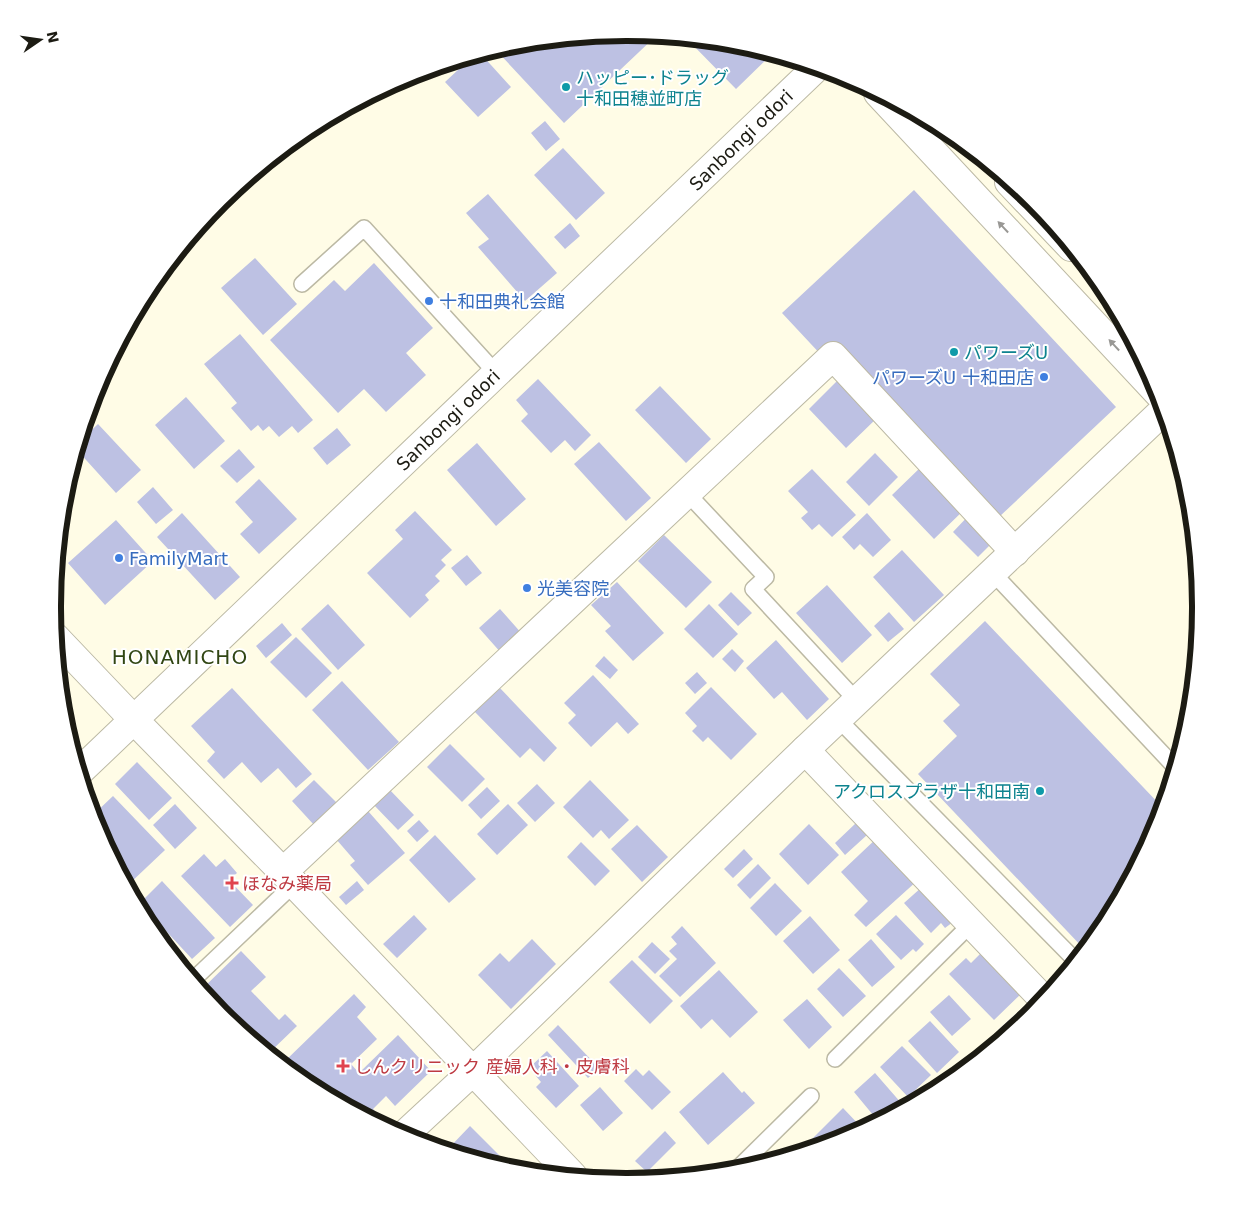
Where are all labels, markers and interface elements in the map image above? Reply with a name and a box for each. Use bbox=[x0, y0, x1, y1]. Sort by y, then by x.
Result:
north arrow bbox=[15, 15, 65, 65]
text: N bbox=[44, 30, 62, 45]
place label: ハッピー･ドラッグ 十和田穂並町店 bbox=[576, 67, 729, 109]
marker: ハッピー･ドラッグ 十和田穂並町店 bbox=[560, 81, 572, 93]
street label: Sanbongi odori bbox=[685, 85, 797, 195]
one-way arrow bbox=[997, 221, 1009, 233]
place label: 十和田典礼会館 bbox=[439, 291, 565, 312]
marker: 十和田典礼会館 bbox=[423, 295, 435, 307]
one-way arrow bbox=[1108, 340, 1120, 352]
place label: パワーズU bbox=[964, 342, 1048, 363]
marker: パワーズU bbox=[948, 346, 960, 358]
street label: Sanbongi odori bbox=[392, 365, 504, 475]
place label: パワーズU 十和田店 bbox=[872, 367, 1034, 388]
marker: パワーズU 十和田店 bbox=[1038, 371, 1050, 383]
place label: FamilyMart bbox=[129, 548, 228, 569]
marker: FamilyMart bbox=[113, 552, 125, 564]
place label: 光美容院 bbox=[537, 578, 609, 599]
marker: 光美容院 bbox=[521, 582, 533, 594]
district label: HONAMICHO bbox=[112, 645, 248, 669]
place label: アクロスプラザ十和田南 bbox=[833, 781, 1030, 802]
marker: アクロスプラザ十和田南 bbox=[1034, 785, 1046, 797]
place label: ほなみ薬局 bbox=[242, 873, 332, 894]
marker: ほなみ薬局 bbox=[226, 877, 238, 889]
place label: しんクリニック 産婦人科・皮膚科 bbox=[354, 1056, 630, 1077]
marker: しんクリニック 産婦人科・皮膚科 bbox=[336, 1059, 350, 1073]

